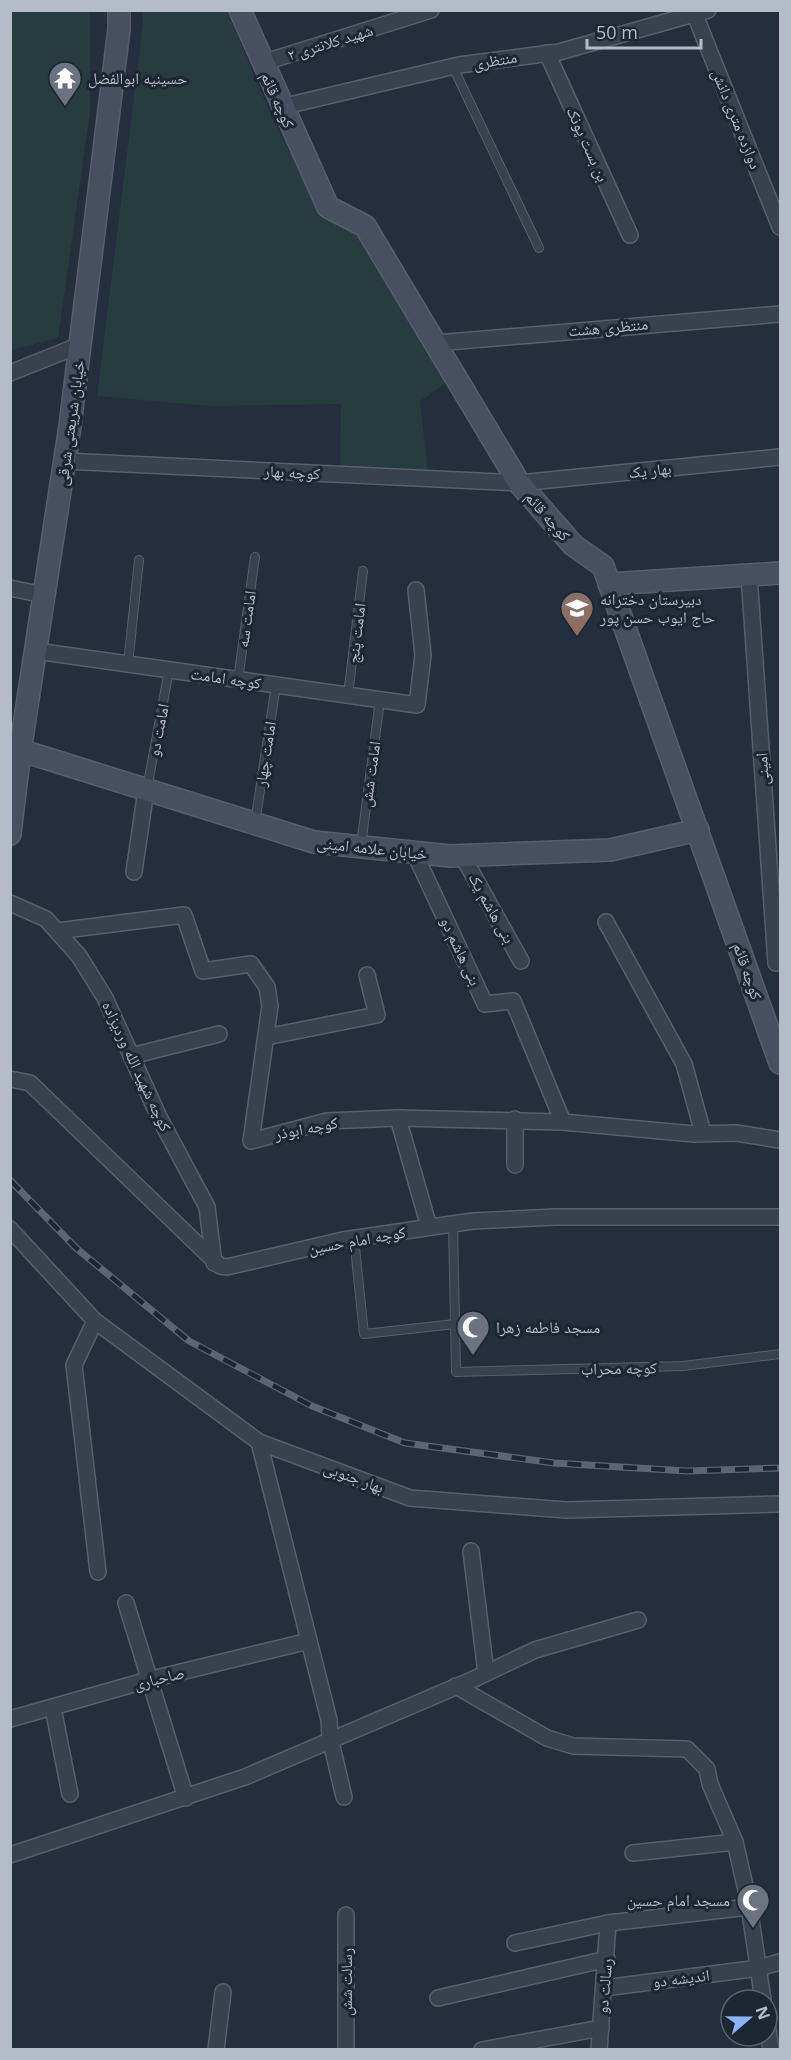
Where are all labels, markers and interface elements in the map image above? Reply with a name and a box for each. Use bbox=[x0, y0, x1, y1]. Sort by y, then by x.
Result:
scale bar bbox=[587, 12, 701, 50]
street label: شهید کلانتری ۲ bbox=[285, 19, 375, 65]
text: 50 m bbox=[596, 20, 638, 44]
street label: منتظری bbox=[471, 46, 519, 74]
temple icon: حسینیه ابوالفضل bbox=[47, 60, 83, 107]
street label: دوازده متری دانش bbox=[707, 66, 767, 172]
place label: حسینیه ابوالفضل bbox=[88, 67, 187, 89]
street label: کوچه قائم bbox=[256, 68, 300, 132]
street label: بن بست پونک bbox=[562, 103, 614, 185]
street label: منتظری هشت bbox=[567, 313, 649, 341]
street label: خیابان شریعتی شرقی bbox=[50, 359, 90, 487]
street label: بهار یک bbox=[628, 457, 672, 483]
street label: کوچه بهار bbox=[262, 459, 321, 484]
street label: کوچه قائم bbox=[520, 486, 576, 546]
place label: دبیرستان دخترانه حاج ایوب حسن پور bbox=[599, 588, 715, 628]
street label: امامت سه bbox=[231, 589, 261, 649]
school or university icon: دبیرستان دخترانه حاج ایوب حسن پور bbox=[559, 590, 595, 637]
street label: امامت پنج bbox=[341, 602, 371, 664]
street label: کوچه امامت bbox=[189, 662, 263, 694]
street label: امامت دو bbox=[142, 701, 174, 759]
street label: امامت چهار bbox=[249, 720, 281, 789]
street label: امامت شش bbox=[354, 740, 386, 808]
street label: امینی bbox=[750, 752, 774, 786]
street label: خیابان علامه امینی bbox=[316, 831, 428, 865]
street label: بنی هاشم یک bbox=[464, 869, 520, 947]
street label: بنی هاشم دو bbox=[435, 913, 487, 989]
street label: کوچه قائم bbox=[728, 939, 768, 1003]
street label: کوچه شهید الله وردیزاده bbox=[97, 997, 177, 1135]
street label: کوچه ابوذر bbox=[271, 1111, 340, 1145]
street label: کوچه امام حسین bbox=[306, 1221, 408, 1259]
mosque icon: مسجد فاطمه زهرا bbox=[455, 1309, 491, 1356]
place label: مسجد فاطمه زهرا bbox=[496, 1316, 600, 1338]
street label: کوچه محراب bbox=[581, 1356, 658, 1380]
street label: بهار جنوبی bbox=[321, 1456, 387, 1498]
street label: صاحباری bbox=[131, 1661, 187, 1695]
mosque icon: مسجد امام حسین bbox=[735, 1882, 771, 1929]
place label: مسجد امام حسین bbox=[627, 1889, 730, 1911]
street label: رسالت شش bbox=[335, 1948, 357, 2016]
street label: رسالت دو bbox=[591, 1957, 617, 2015]
street label: اندیشه دو bbox=[651, 1964, 711, 1992]
north arrow bbox=[719, 1988, 779, 2048]
text: N bbox=[751, 2003, 776, 2023]

